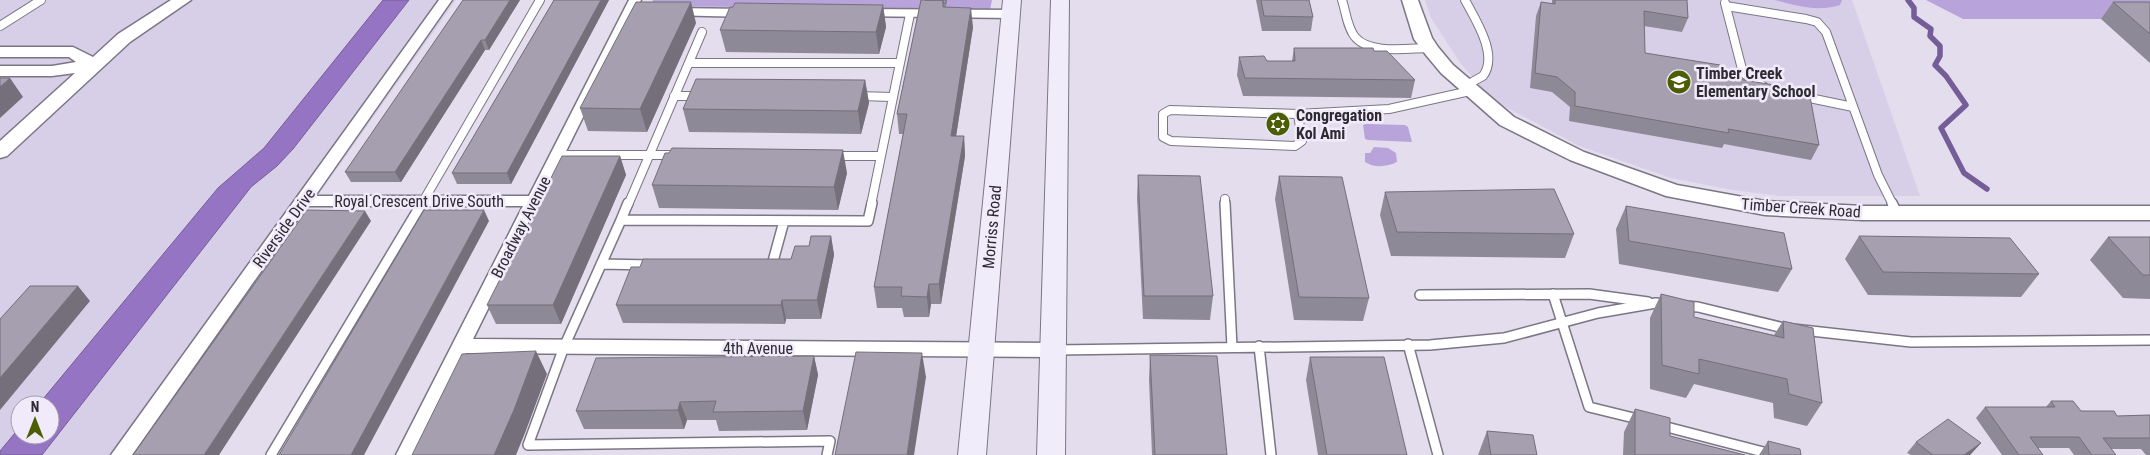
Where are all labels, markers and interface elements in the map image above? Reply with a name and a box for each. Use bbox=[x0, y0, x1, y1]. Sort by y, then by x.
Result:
place label: Timber Creek Elementary School bbox=[1696, 64, 1815, 101]
school or university icon: Timber Creek Elementary School bbox=[1666, 69, 1692, 95]
place label: Congregation Kol Ami bbox=[1296, 106, 1382, 143]
synagogue icon: Congregation Kol Ami bbox=[1265, 111, 1291, 137]
street label: Broadway Avenue bbox=[487, 173, 555, 281]
street label: Morriss Road bbox=[979, 184, 1005, 270]
street label: Riverside Drive bbox=[249, 185, 319, 271]
street label: Royal Crescent Drive South bbox=[334, 192, 504, 211]
street label: Timber Creek Road bbox=[1741, 194, 1861, 222]
street label: 4th Avenue bbox=[723, 339, 793, 358]
north arrow bbox=[10, 395, 60, 445]
text: N bbox=[31, 399, 39, 415]

